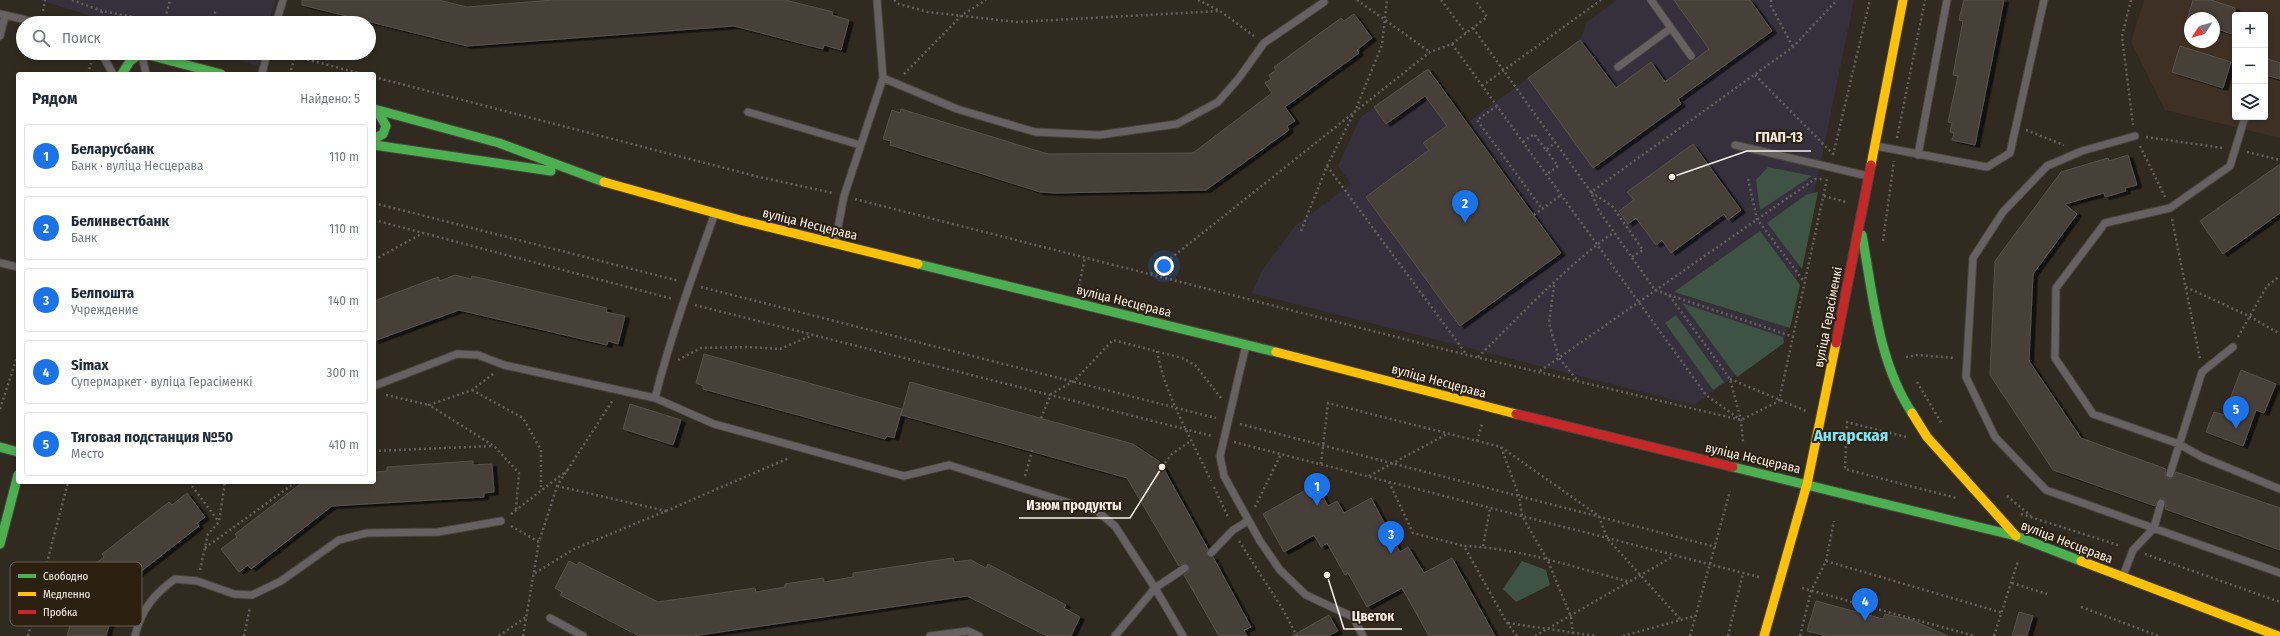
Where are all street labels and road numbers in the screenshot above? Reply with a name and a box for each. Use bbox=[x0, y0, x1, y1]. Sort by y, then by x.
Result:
street label: вуліца Несцерава bbox=[761, 205, 859, 243]
street label: вуліца Герасіменкі bbox=[1811, 265, 1845, 369]
street label: вуліца Несцерава bbox=[1075, 282, 1173, 320]
street label: вуліца Несцерава bbox=[1390, 361, 1488, 401]
street label: вуліца Несцерава bbox=[1704, 440, 1802, 476]
street label: вуліца Несцерава bbox=[2019, 518, 2115, 566]

